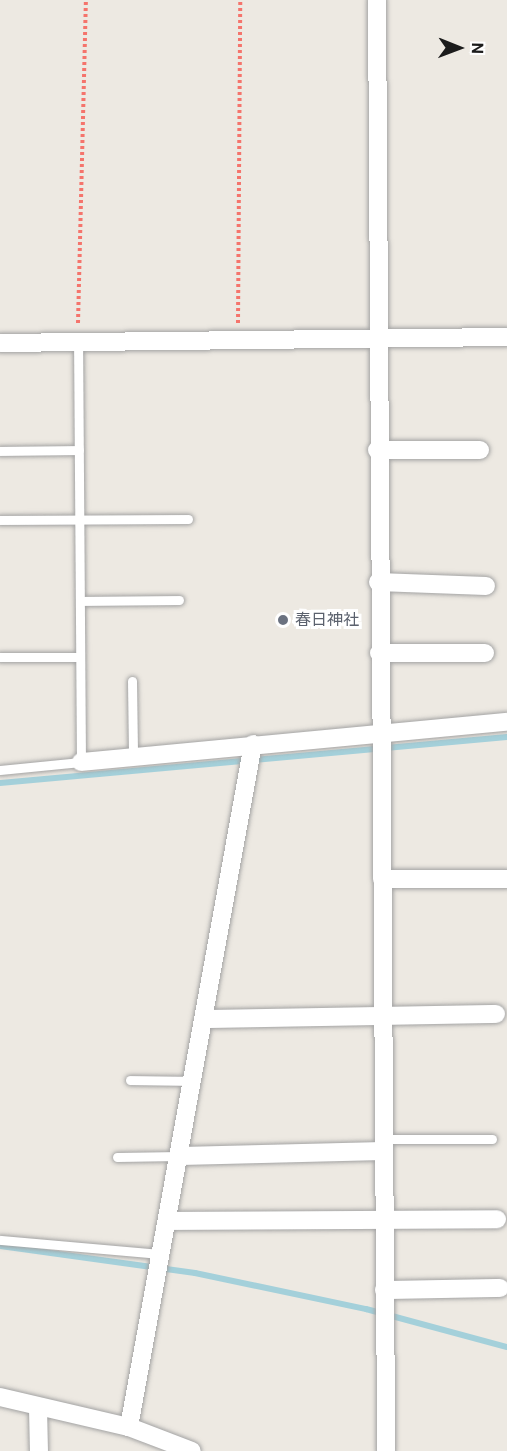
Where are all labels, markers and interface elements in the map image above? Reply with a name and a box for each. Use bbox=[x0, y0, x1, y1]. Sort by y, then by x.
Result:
north arrow bbox=[429, 18, 489, 78]
text: N bbox=[468, 43, 487, 54]
place label: 春日神社 bbox=[295, 610, 359, 630]
marker: 春日神社 bbox=[276, 613, 290, 627]

